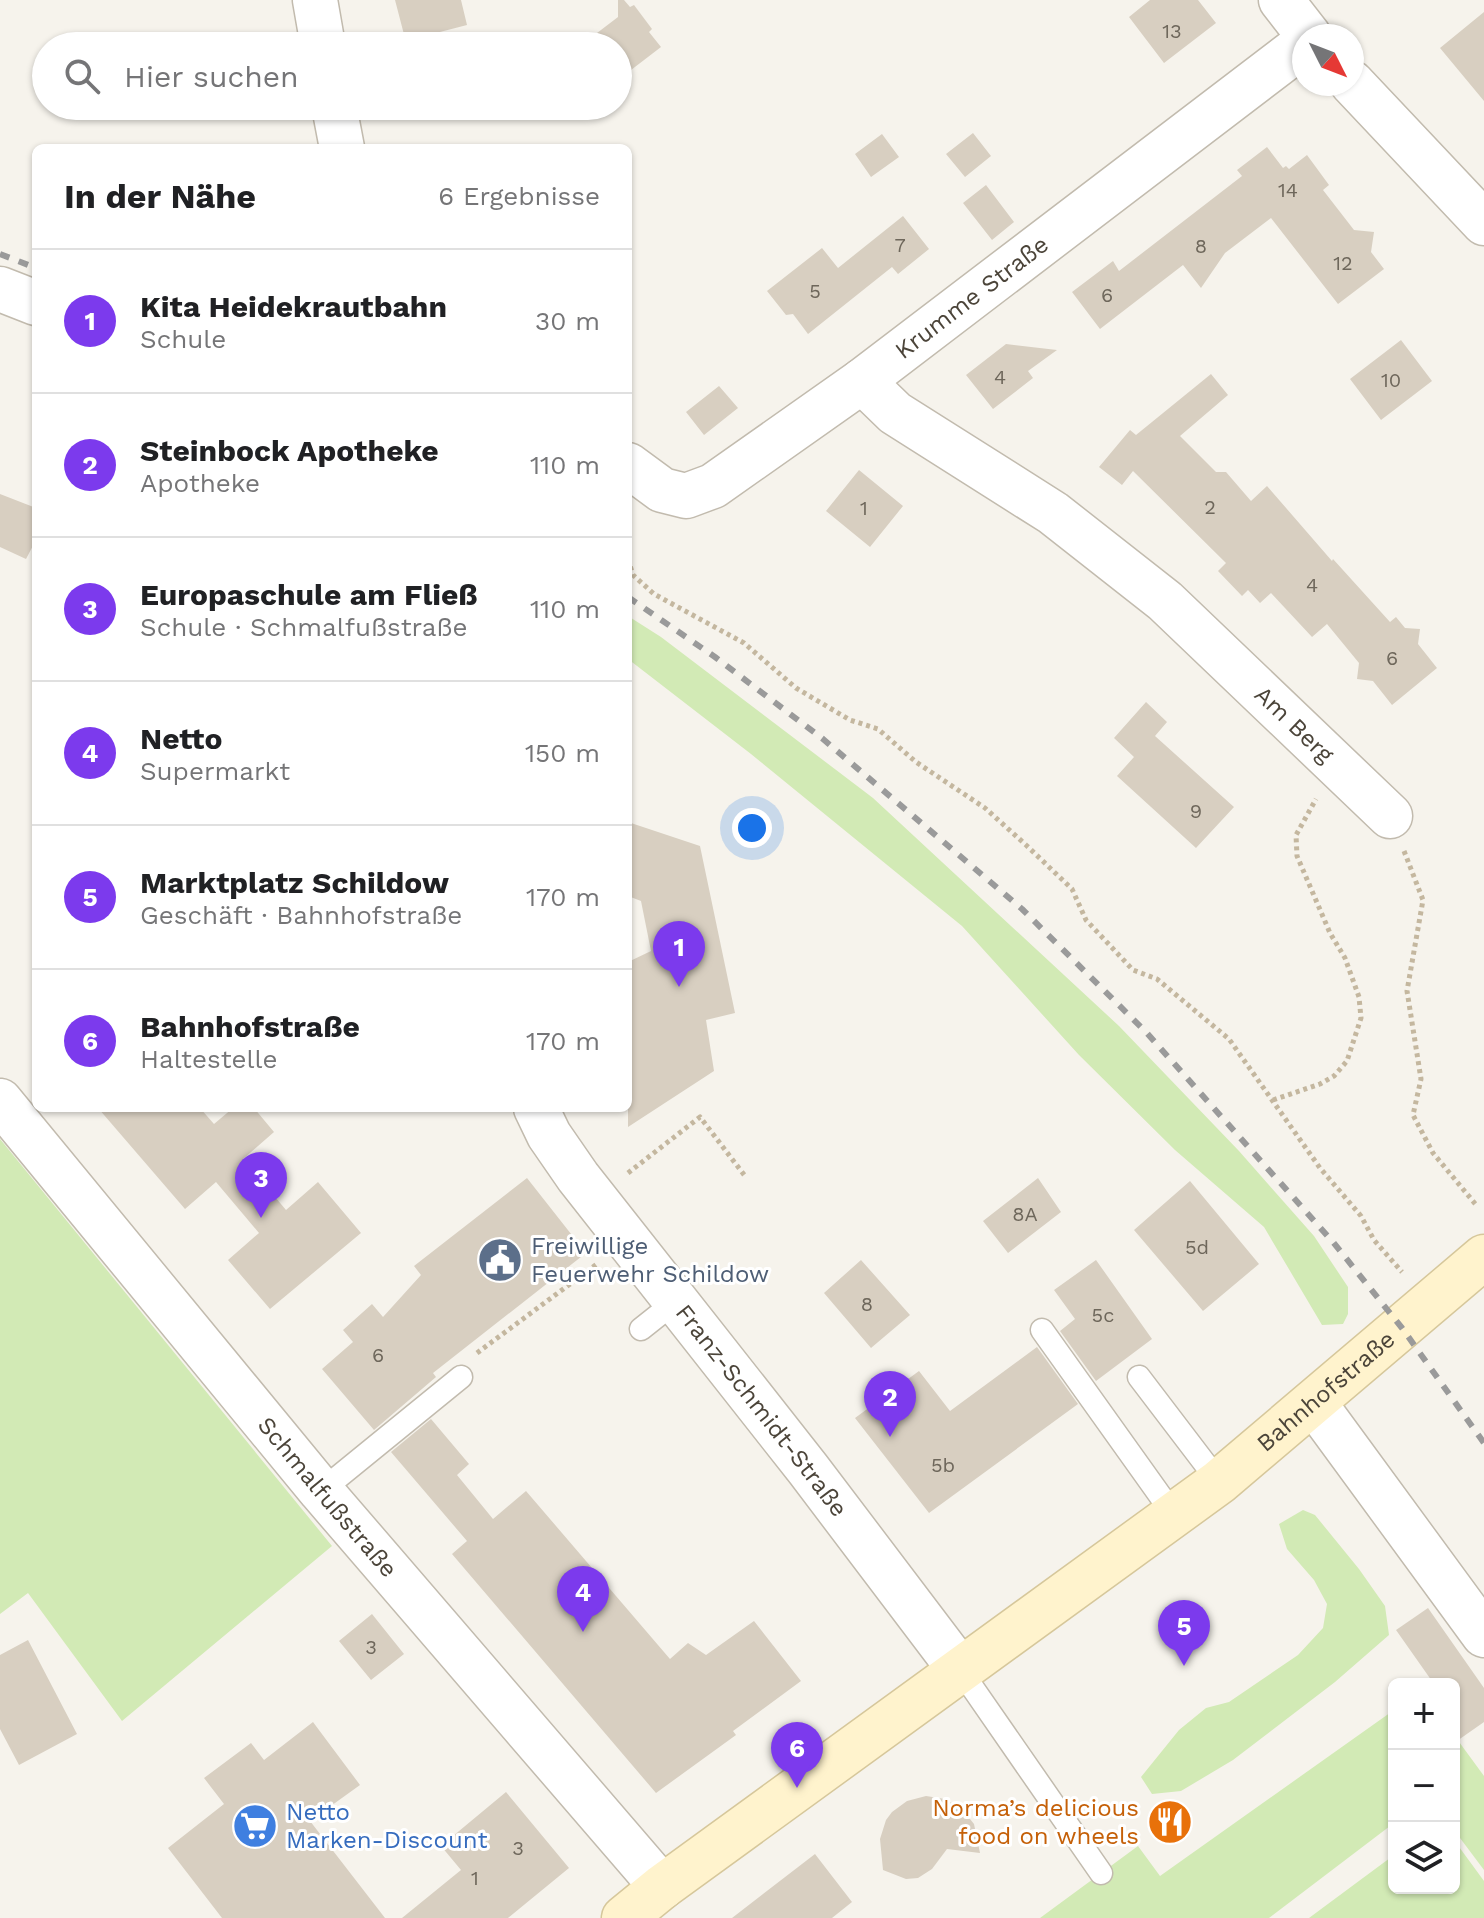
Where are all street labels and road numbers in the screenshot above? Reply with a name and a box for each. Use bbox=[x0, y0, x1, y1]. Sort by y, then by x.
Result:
street label: Krumme Straße bbox=[890, 230, 1054, 365]
street label: Am Berg bbox=[1249, 680, 1340, 769]
street label: Franz-Schmidt-Straße bbox=[670, 1299, 853, 1522]
street label: Bahnhofstraße bbox=[1251, 1325, 1401, 1458]
street label: Schmalfußstraße bbox=[252, 1411, 403, 1583]

